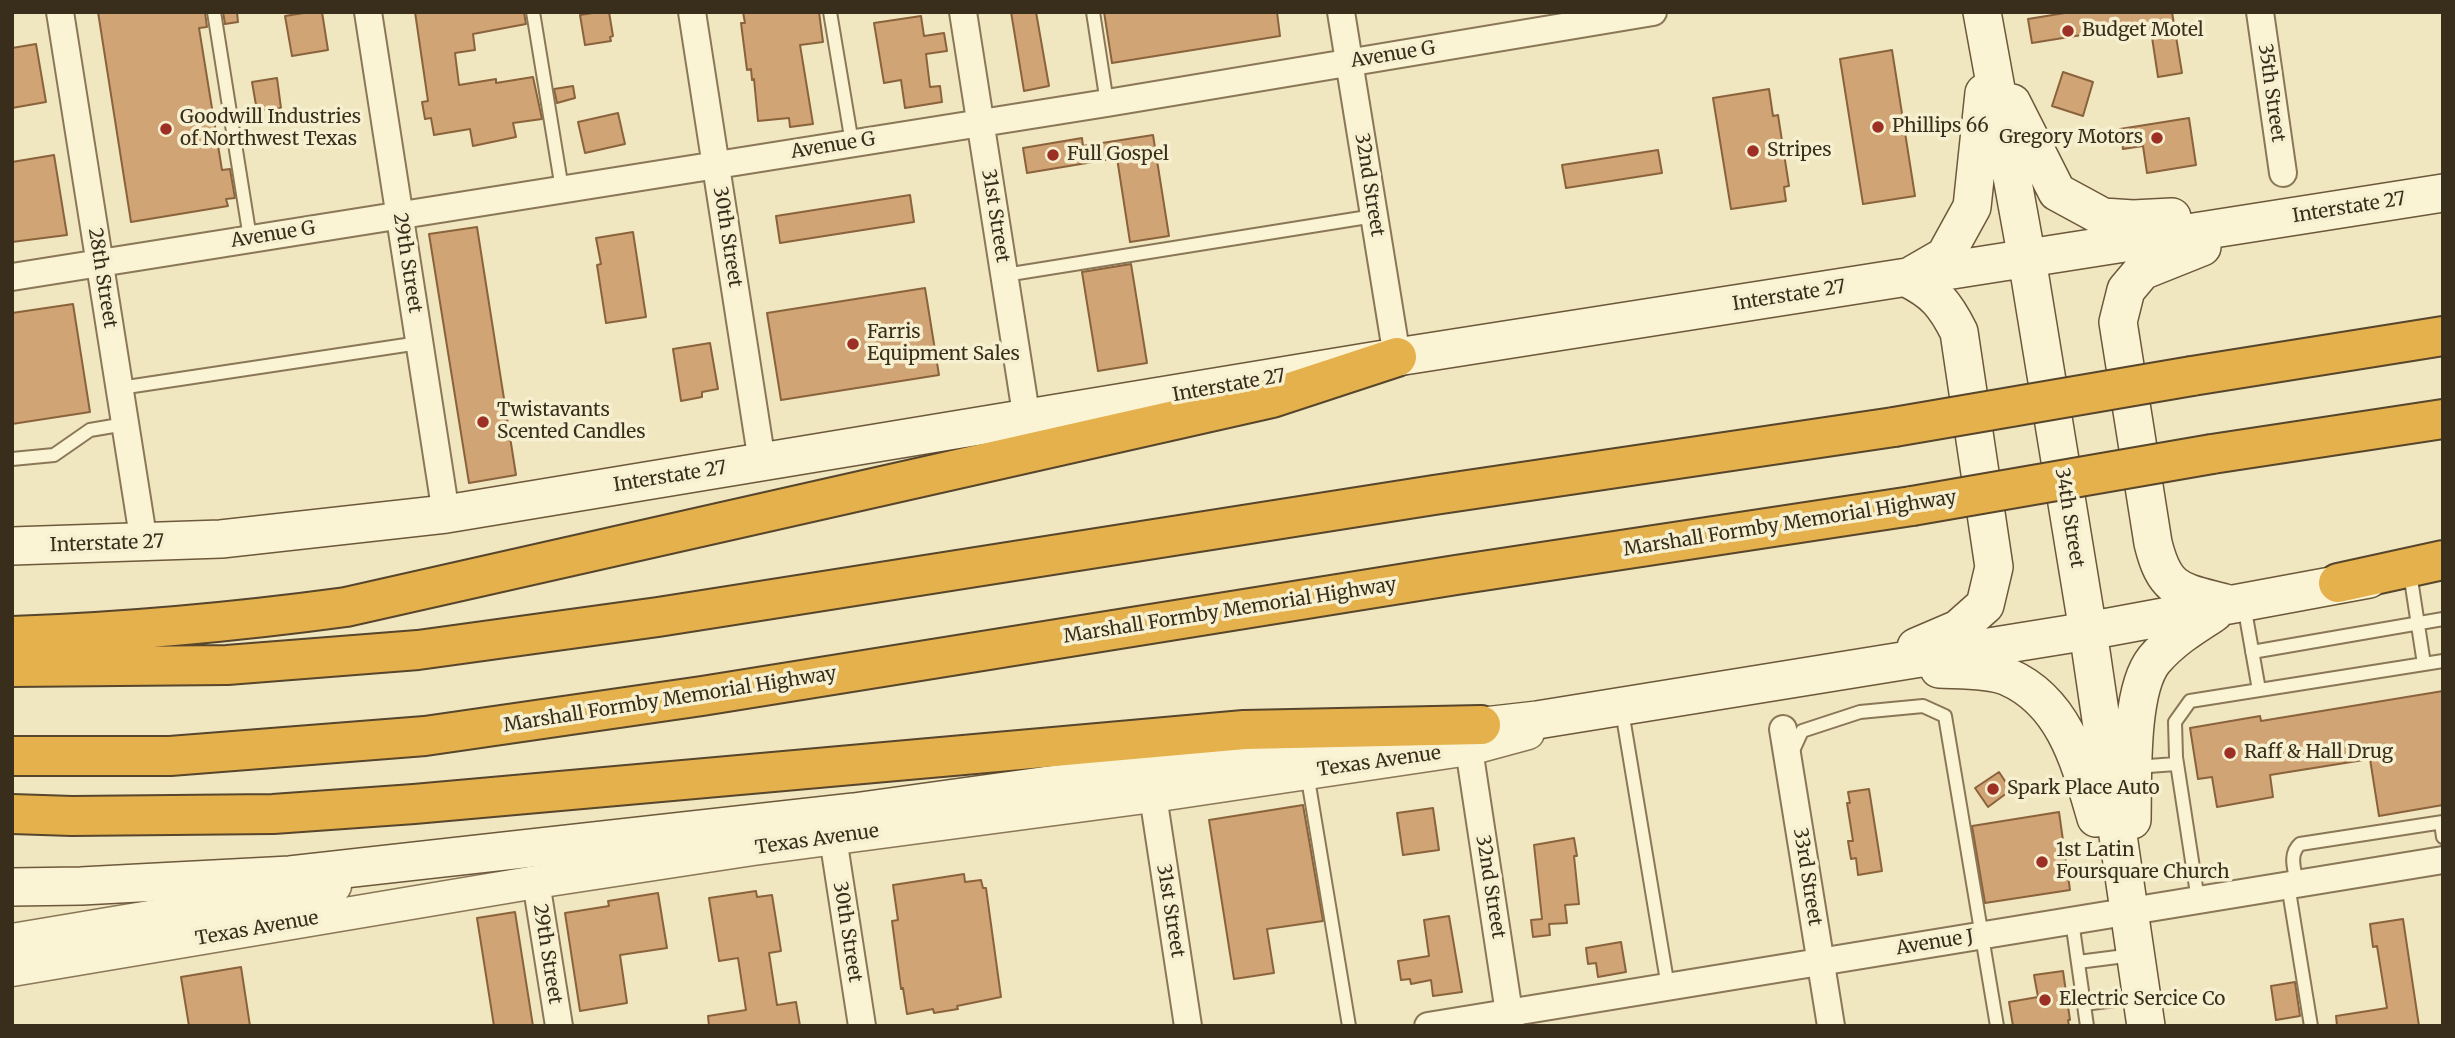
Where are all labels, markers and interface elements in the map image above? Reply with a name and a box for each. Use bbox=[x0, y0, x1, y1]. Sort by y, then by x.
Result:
place label: Budget Motel bbox=[2082, 20, 2204, 42]
marker: Budget Motel bbox=[2060, 23, 2076, 39]
street label: Avenue G bbox=[1349, 37, 1437, 73]
street label: 35th Street bbox=[2253, 42, 2289, 144]
place label: Goodwill Industries of Northwest Texas bbox=[180, 107, 361, 151]
place label: Phillips 66 bbox=[1892, 116, 1989, 138]
marker: Phillips 66 bbox=[1870, 119, 1886, 135]
marker: Goodwill Industries of Northwest Texas bbox=[158, 121, 174, 137]
place label: Gregory Motors bbox=[1999, 127, 2143, 149]
street label: Avenue G bbox=[789, 128, 877, 164]
marker: Gregory Motors bbox=[2149, 130, 2165, 146]
street label: 32nd Street bbox=[1350, 132, 1388, 238]
place label: Stripes bbox=[1767, 140, 1832, 162]
marker: Stripes bbox=[1745, 143, 1761, 159]
place label: Full Gospel bbox=[1067, 144, 1169, 166]
marker: Full Gospel bbox=[1045, 147, 1061, 163]
street label: 31st Street bbox=[976, 168, 1014, 264]
street label: 30th Street bbox=[708, 185, 746, 289]
street label: Interstate 27 bbox=[2291, 188, 2407, 228]
street label: 29th Street bbox=[388, 211, 426, 315]
street label: Avenue G bbox=[229, 217, 317, 253]
street label: 28th Street bbox=[83, 226, 121, 330]
street label: Interstate 27 bbox=[1731, 276, 1847, 316]
place label: Farris Equipment Sales bbox=[867, 322, 1020, 366]
marker: Farris Equipment Sales bbox=[845, 336, 861, 352]
street label: Interstate 27 bbox=[1171, 365, 1287, 407]
place label: Twistavants Scented Candles bbox=[497, 400, 646, 444]
marker: Twistavants Scented Candles bbox=[475, 414, 491, 430]
street label: Interstate 27 bbox=[612, 457, 728, 497]
street label: 34th Street bbox=[2050, 466, 2088, 570]
street label: Marshall Formby Memorial Highway bbox=[1622, 486, 1958, 562]
street label: Interstate 27 bbox=[50, 531, 164, 557]
street label: Marshall Formby Memorial Highway bbox=[1062, 573, 1398, 649]
street label: Marshall Formby Memorial Highway bbox=[502, 662, 838, 738]
street label: Texas Avenue bbox=[1316, 742, 1442, 782]
place label: Raff & Hall Drug bbox=[2244, 742, 2393, 764]
marker: Raff & Hall Drug bbox=[2222, 745, 2238, 761]
place label: Spark Place Auto bbox=[2007, 778, 2160, 800]
marker: Spark Place Auto bbox=[1985, 781, 2001, 797]
street label: Texas Avenue bbox=[754, 820, 880, 860]
street label: 33rd Street bbox=[1788, 826, 1826, 928]
street label: 32nd Street bbox=[1471, 834, 1509, 940]
place label: 1st Latin Foursquare Church bbox=[2056, 840, 2229, 884]
marker: 1st Latin Foursquare Church bbox=[2034, 854, 2050, 870]
street label: 31st Street bbox=[1151, 863, 1189, 959]
street label: 30th Street bbox=[828, 880, 866, 984]
street label: 29th Street bbox=[528, 902, 566, 1006]
street label: Texas Avenue bbox=[194, 907, 320, 951]
street label: Avenue J bbox=[1895, 926, 1975, 960]
place label: Electric Sercice Co bbox=[2059, 989, 2225, 1011]
marker: Electric Sercice Co bbox=[2037, 992, 2053, 1008]

